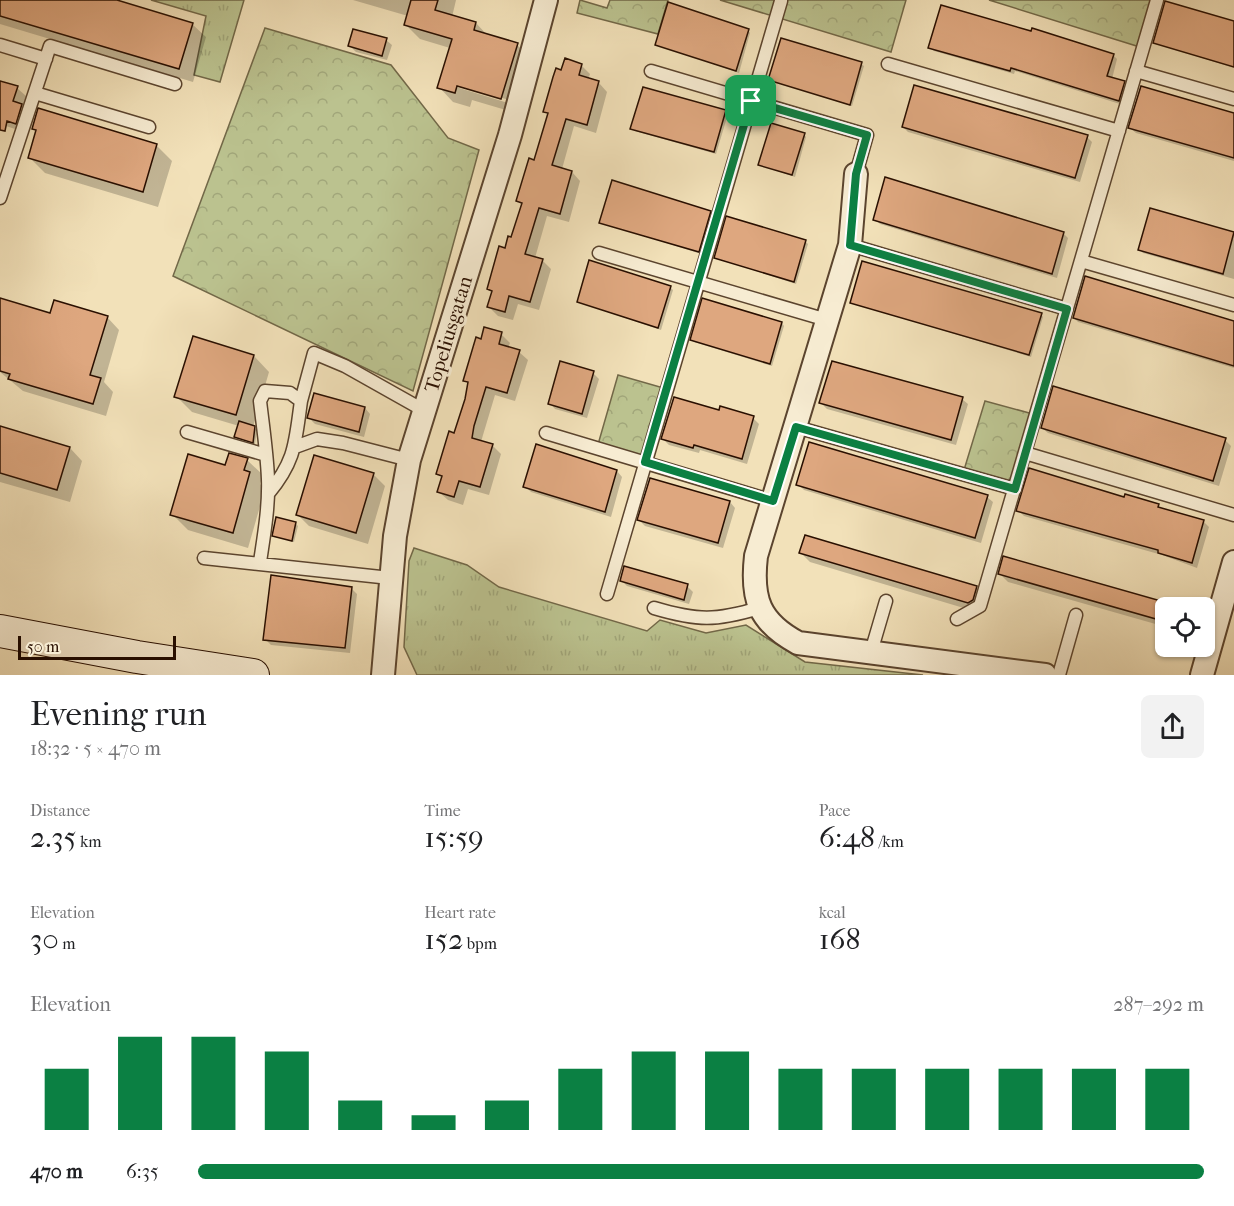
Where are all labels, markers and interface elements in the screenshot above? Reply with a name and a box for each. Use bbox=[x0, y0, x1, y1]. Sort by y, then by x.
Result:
pin bbox=[725, 75, 776, 126]
icon: arrive bbox=[734, 84, 767, 117]
street label: Topeliusgatan bbox=[420, 273, 477, 395]
map controls bbox=[1155, 597, 1215, 657]
button: locate bbox=[1155, 597, 1215, 657]
scale bar bbox=[18, 633, 176, 660]
text: 50 m bbox=[27, 637, 59, 656]
text: Evening run bbox=[30, 695, 207, 734]
button: share bbox=[1141, 695, 1204, 758]
text: 18:32 · 5 × 470 m bbox=[30, 737, 161, 760]
text: Distance bbox=[30, 801, 90, 820]
text: Time bbox=[424, 801, 461, 820]
text: Pace bbox=[819, 801, 851, 820]
text: 2.35 bbox=[30, 820, 76, 855]
text: 15:59 bbox=[424, 820, 484, 855]
text: 6:48 bbox=[819, 820, 875, 855]
text: km bbox=[76, 832, 101, 851]
text: /km bbox=[875, 832, 904, 851]
text: Elevation bbox=[30, 903, 95, 922]
text: Heart rate bbox=[424, 903, 496, 922]
text: kcal bbox=[819, 903, 846, 922]
text: 30 bbox=[30, 922, 59, 957]
text: 152 bbox=[424, 922, 463, 957]
text: 168 bbox=[819, 922, 861, 957]
text: m bbox=[59, 934, 76, 953]
text: bpm bbox=[463, 934, 497, 953]
text: Elevation bbox=[30, 993, 111, 1016]
text: 287–292 m bbox=[1113, 993, 1204, 1016]
text: 470 m bbox=[30, 1160, 83, 1183]
text: 6:35 bbox=[126, 1160, 159, 1183]

